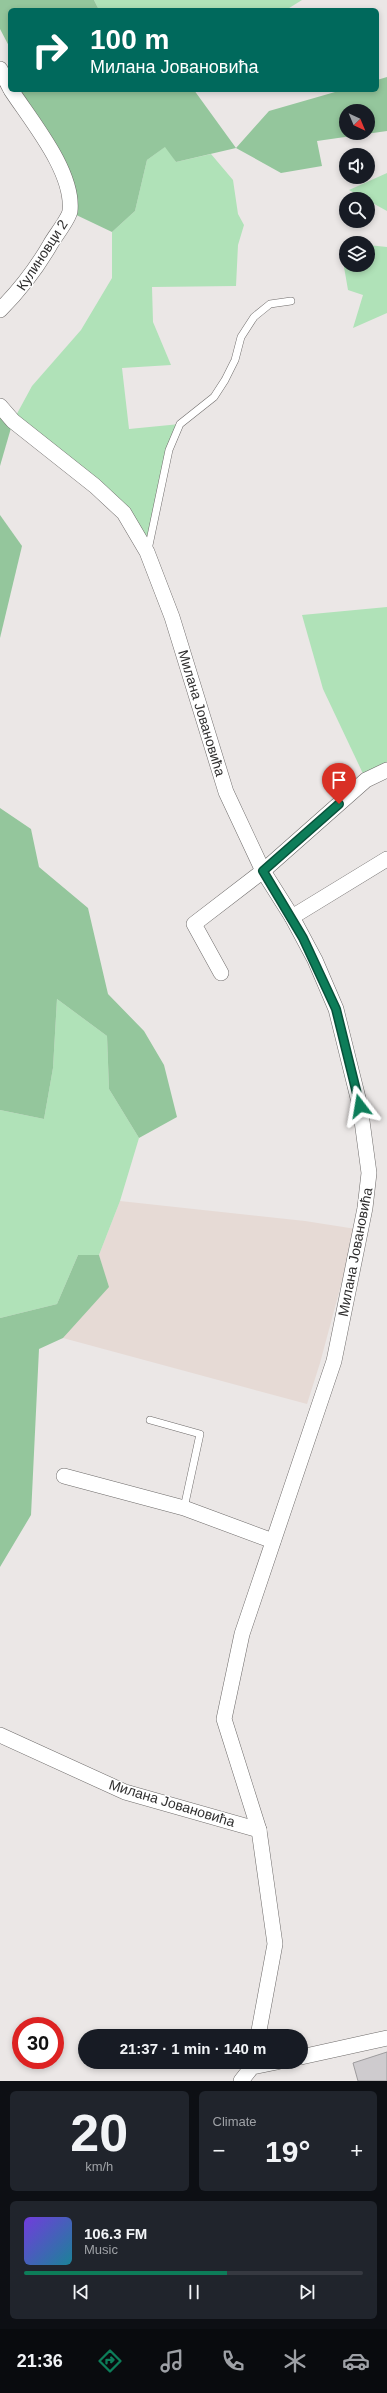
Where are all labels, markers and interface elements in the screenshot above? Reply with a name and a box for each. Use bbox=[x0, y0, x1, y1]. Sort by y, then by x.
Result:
icon: right bbox=[24, 24, 76, 76]
text: 100 m bbox=[90, 24, 169, 55]
text: Милана Јовановића bbox=[90, 57, 259, 77]
north arrow bbox=[339, 104, 375, 140]
map controls bbox=[339, 104, 375, 272]
button: sound bbox=[339, 148, 375, 184]
button: search bbox=[339, 192, 375, 228]
street label: Кулиновци 2 bbox=[13, 216, 71, 293]
button: layers bbox=[339, 236, 375, 272]
street label: Милана Јовановића bbox=[175, 648, 229, 778]
pin bbox=[322, 763, 356, 804]
icon: arrive bbox=[328, 769, 350, 791]
position arrow bbox=[339, 1085, 381, 1127]
street label: Милана Јовановића bbox=[335, 1186, 375, 1318]
street label: Милана Јовановића bbox=[107, 1776, 237, 1830]
speed limit sign: 30 bbox=[12, 2017, 64, 2069]
text: 21:37 · 1 min · 140 m bbox=[120, 2040, 266, 2057]
text: 20 bbox=[70, 2104, 128, 2162]
text: Climate bbox=[213, 2114, 257, 2129]
text: 19° bbox=[265, 2135, 310, 2168]
text: − bbox=[213, 2138, 225, 2163]
text: + bbox=[350, 2138, 363, 2163]
text: km/h bbox=[85, 2159, 113, 2174]
text: 106.3 FM bbox=[84, 2225, 147, 2242]
text: Music bbox=[84, 2242, 118, 2257]
icon: previous bbox=[70, 2281, 92, 2303]
icon: pause bbox=[183, 2281, 205, 2303]
icon: next bbox=[296, 2281, 318, 2303]
icon: directions bbox=[96, 2347, 124, 2375]
icon: music bbox=[158, 2347, 186, 2375]
icon: phone bbox=[219, 2347, 247, 2375]
icon: climate bbox=[281, 2347, 309, 2375]
icon: car bbox=[342, 2347, 370, 2375]
text: 21:36 bbox=[17, 2351, 63, 2371]

